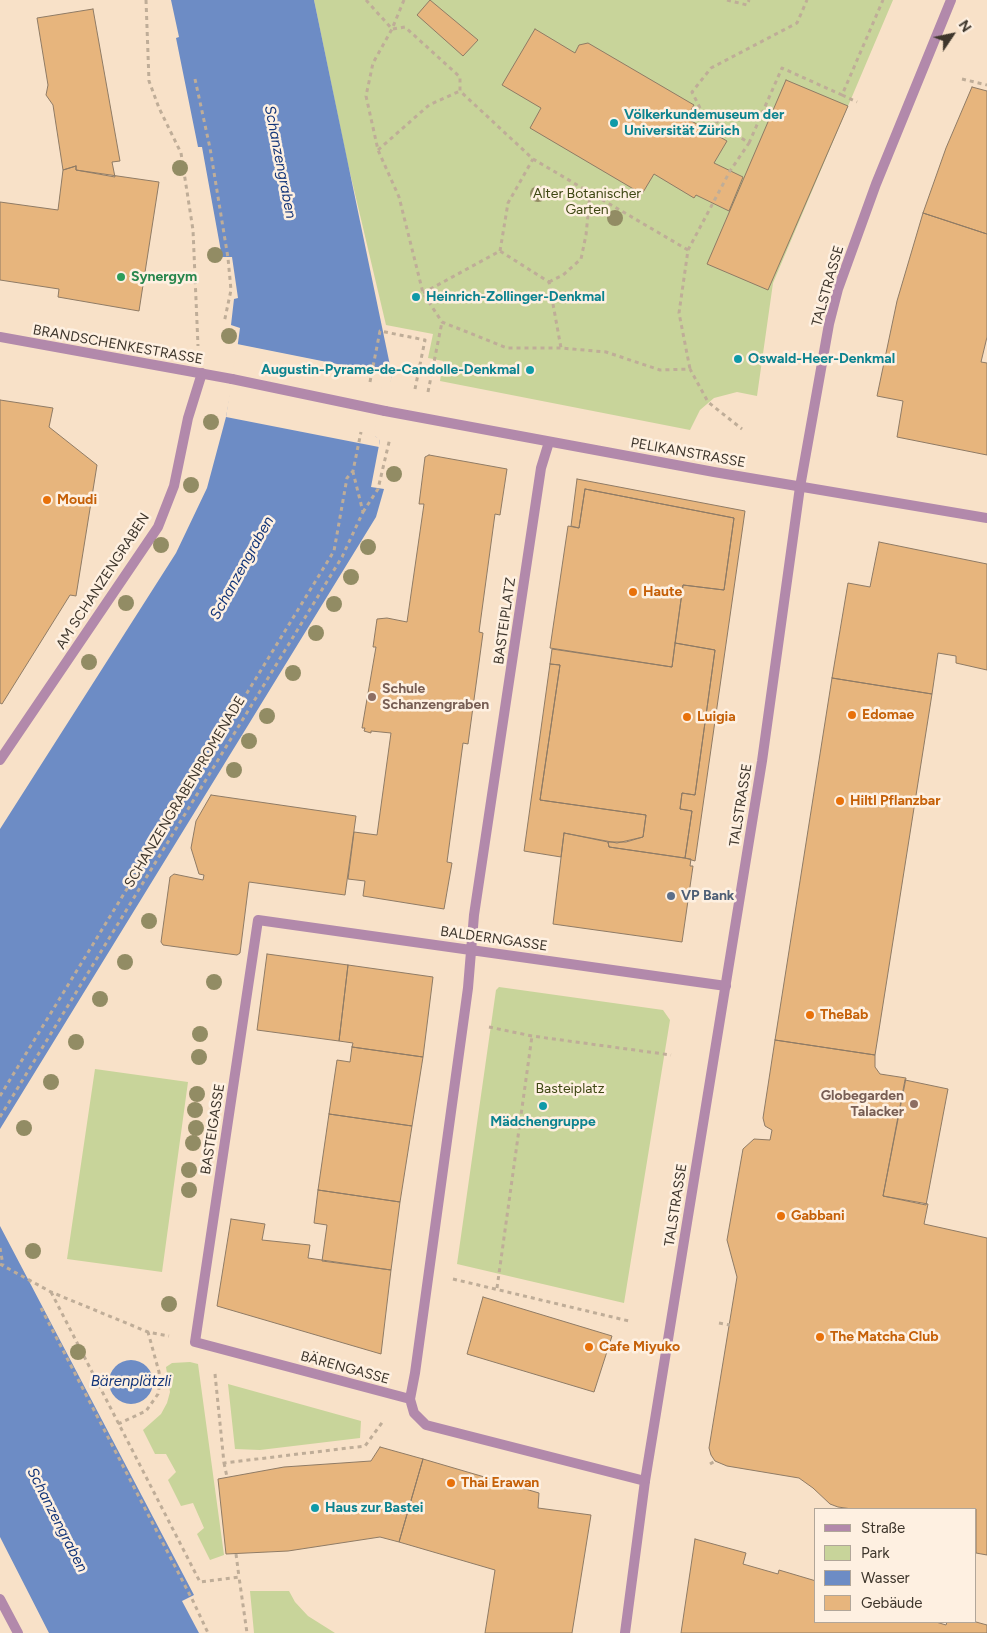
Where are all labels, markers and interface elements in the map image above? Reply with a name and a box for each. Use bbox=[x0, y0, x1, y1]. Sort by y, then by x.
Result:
north arrow bbox=[927, 10, 977, 60]
text: N bbox=[955, 17, 975, 36]
water label: Schanzengraben bbox=[260, 104, 300, 220]
place label: Völkerkundemuseum der Universität Zürich bbox=[624, 107, 784, 140]
marker: Völkerkundemuseum der Universität Zürich bbox=[608, 117, 620, 129]
park label: Alter Botanischer Garten bbox=[533, 186, 641, 218]
street label: TALSTRASSE bbox=[808, 244, 848, 328]
place label: Synergym bbox=[131, 269, 197, 285]
marker: Synergym bbox=[115, 271, 127, 283]
place label: Heinrich-Zollinger-Denkmal bbox=[426, 289, 605, 305]
marker: Heinrich-Zollinger-Denkmal bbox=[410, 291, 422, 303]
street label: BRANDSCHENKESTRASSE bbox=[32, 322, 204, 368]
place label: Oswald-Heer-Denkmal bbox=[748, 351, 895, 367]
marker: Oswald-Heer-Denkmal bbox=[732, 353, 744, 365]
place label: Augustin-Pyrame-de-Candolle-Denkmal bbox=[261, 362, 520, 378]
marker: Augustin-Pyrame-de-Candolle-Denkmal bbox=[524, 364, 536, 376]
street label: PELIKANSTRASSE bbox=[629, 435, 747, 471]
place label: Moudi bbox=[57, 492, 97, 508]
marker: Moudi bbox=[41, 494, 53, 506]
street label: AM SCHANZENGRABEN bbox=[53, 510, 153, 652]
water label: Schanzengraben bbox=[206, 513, 278, 623]
street label: BASTEIPLATZ bbox=[491, 576, 519, 666]
place label: Haute bbox=[643, 584, 682, 600]
marker: Haute bbox=[627, 586, 639, 598]
place label: Schule Schanzengraben bbox=[382, 681, 489, 714]
marker: Schule Schanzengraben bbox=[366, 691, 378, 703]
street label: SCHANZENGRABENPROMENADE bbox=[121, 693, 249, 891]
place label: Edomae bbox=[862, 707, 914, 723]
place label: Luigia bbox=[697, 709, 736, 725]
marker: Edomae bbox=[846, 709, 858, 721]
marker: Luigia bbox=[681, 711, 693, 723]
street label: TALSTRASSE bbox=[726, 762, 756, 848]
place label: Hiltl Pflanzbar bbox=[850, 793, 941, 809]
marker: Hiltl Pflanzbar bbox=[834, 795, 846, 807]
place label: VP Bank bbox=[681, 888, 734, 904]
marker: VP Bank bbox=[665, 890, 677, 902]
street label: BALDERNGASSE bbox=[439, 923, 549, 955]
place label: TheBab bbox=[820, 1007, 868, 1023]
marker: TheBab bbox=[804, 1009, 816, 1021]
park label: Basteiplatz bbox=[535, 1081, 605, 1097]
street label: BASTEIGASSE bbox=[198, 1082, 228, 1176]
place label: Globegarden Talacker bbox=[821, 1088, 904, 1120]
marker: Globegarden Talacker bbox=[908, 1098, 920, 1110]
marker: Mädchengruppe bbox=[537, 1100, 549, 1112]
place label: Mädchengruppe bbox=[490, 1114, 596, 1130]
street label: TALSTRASSE bbox=[661, 1162, 691, 1248]
place label: Gabbani bbox=[791, 1208, 845, 1224]
marker: Gabbani bbox=[775, 1210, 787, 1222]
place label: The Matcha Club bbox=[830, 1329, 939, 1345]
marker: The Matcha Club bbox=[814, 1331, 826, 1343]
place label: Cafe Miyuko bbox=[599, 1339, 680, 1355]
marker: Cafe Miyuko bbox=[583, 1341, 595, 1353]
street label: BÄRENGASSE bbox=[299, 1348, 391, 1388]
water label: Bärenplätzli bbox=[91, 1373, 171, 1391]
water label: Schanzengraben bbox=[23, 1465, 91, 1575]
place label: Thai Erawan bbox=[461, 1475, 539, 1491]
marker: Thai Erawan bbox=[445, 1477, 457, 1489]
place label: Haus zur Bastei bbox=[325, 1500, 424, 1516]
marker: Haus zur Bastei bbox=[309, 1502, 321, 1514]
legend bbox=[814, 1508, 977, 1623]
text: Straße bbox=[861, 1519, 905, 1537]
text: Park bbox=[861, 1544, 890, 1562]
text: Wasser bbox=[861, 1569, 910, 1587]
text: Gebäude bbox=[861, 1594, 922, 1612]

